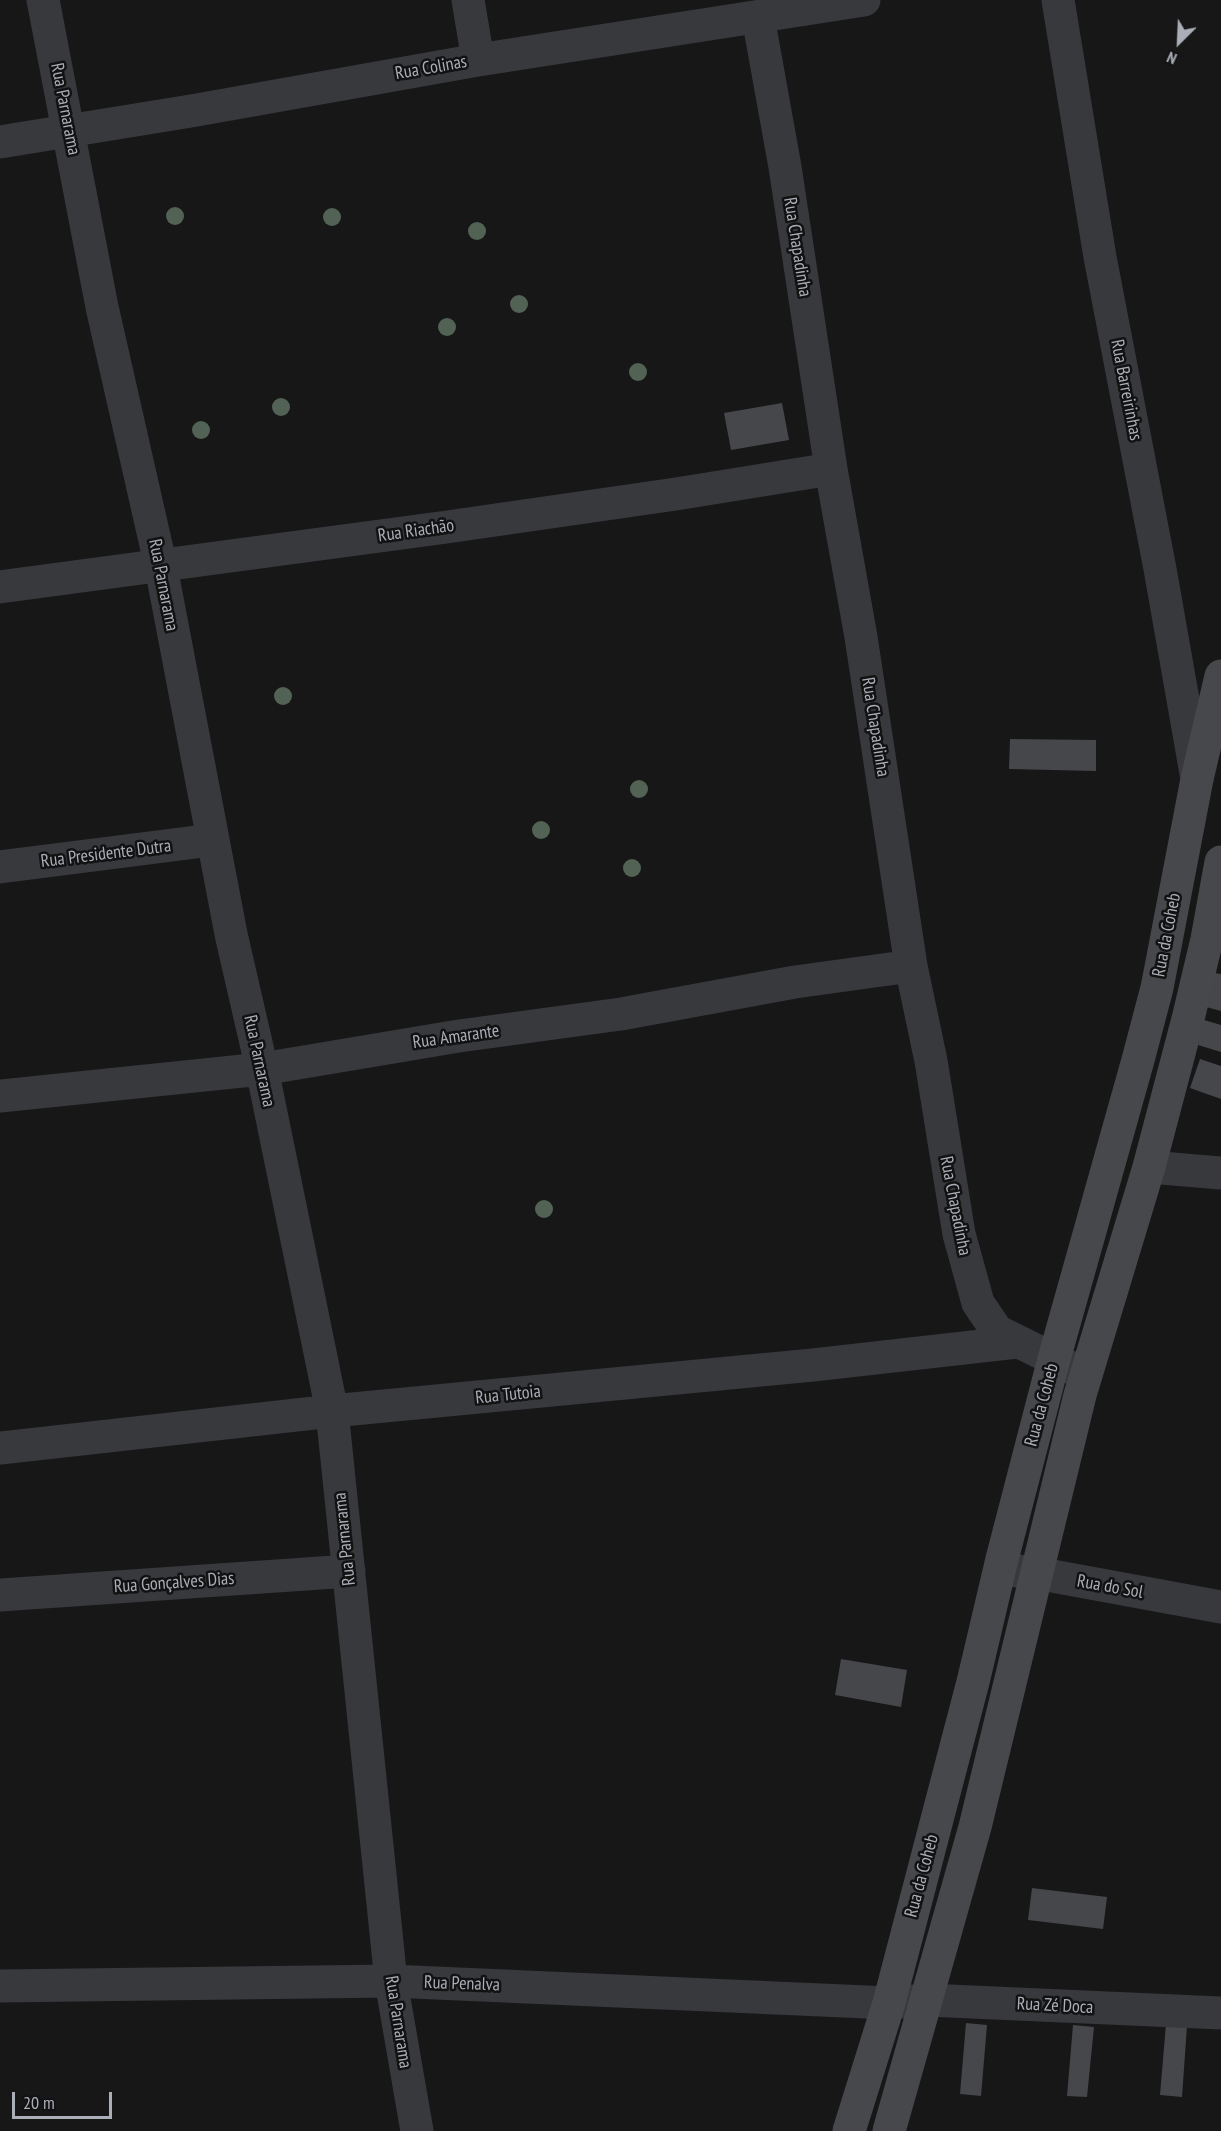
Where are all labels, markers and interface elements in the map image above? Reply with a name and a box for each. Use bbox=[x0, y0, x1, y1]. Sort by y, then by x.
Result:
north arrow bbox=[1149, 12, 1209, 72]
text: N bbox=[1164, 48, 1180, 69]
street label: Rua Colinas bbox=[394, 51, 468, 85]
street label: Rua Parnarama bbox=[45, 61, 85, 157]
street label: Rua Chapadinha bbox=[778, 196, 816, 298]
street label: Rua Barreirinhas bbox=[1106, 338, 1146, 442]
street label: Rua Riachão bbox=[377, 515, 455, 547]
street label: Rua Parnarama bbox=[143, 537, 183, 633]
street label: Rua Chapadinha bbox=[856, 676, 894, 778]
street label: Rua Presidente Dutra bbox=[40, 835, 172, 873]
street label: Rua da Coheb bbox=[1148, 891, 1186, 979]
street label: Rua Parnarama bbox=[239, 1013, 279, 1109]
street label: Rua Amarante bbox=[411, 1020, 501, 1054]
street label: Rua Chapadinha bbox=[935, 1155, 975, 1257]
street label: Rua da Coheb bbox=[1021, 1361, 1063, 1449]
street label: Rua Tutoia bbox=[474, 1381, 542, 1409]
street label: Rua Parnarama bbox=[329, 1491, 361, 1587]
street label: Rua Gonçalves Dias bbox=[113, 1568, 235, 1598]
street label: Rua do Sol bbox=[1075, 1571, 1145, 1603]
street label: Rua da Coheb bbox=[901, 1832, 943, 1920]
street label: Rua Penalva bbox=[424, 1972, 500, 1996]
street label: Rua Parnarama bbox=[380, 1974, 416, 2070]
street label: Rua Zé Doca bbox=[1016, 1993, 1094, 2019]
scale bar bbox=[15, 2080, 116, 2118]
text: 20 m bbox=[23, 2091, 55, 2114]

